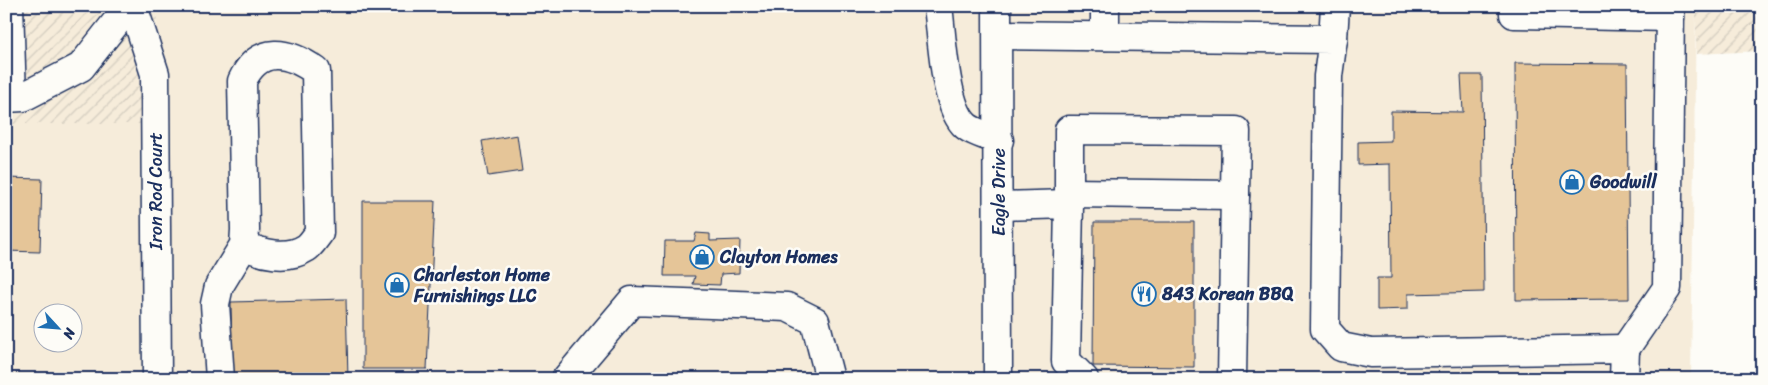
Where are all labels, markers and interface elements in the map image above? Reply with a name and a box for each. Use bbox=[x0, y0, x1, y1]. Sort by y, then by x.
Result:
street label: Iron Rod Court bbox=[140, 132, 172, 251]
street label: Eagle Drive bbox=[983, 148, 1015, 236]
place label: Goodwill bbox=[1589, 166, 1658, 198]
shop icon: Goodwill bbox=[1559, 169, 1585, 195]
place label: Clayton Homes bbox=[719, 241, 838, 273]
shop icon: Clayton Homes bbox=[689, 244, 715, 270]
place label: Charleston Home Furnishings LLC bbox=[413, 259, 551, 312]
shop icon: Charleston Home Furnishings LLC bbox=[384, 272, 410, 298]
place label: 843 Korean BBQ bbox=[1161, 278, 1294, 310]
restaurant icon: 843 Korean BBQ bbox=[1131, 281, 1157, 307]
north arrow bbox=[32, 302, 82, 352]
text: N bbox=[56, 323, 83, 344]

